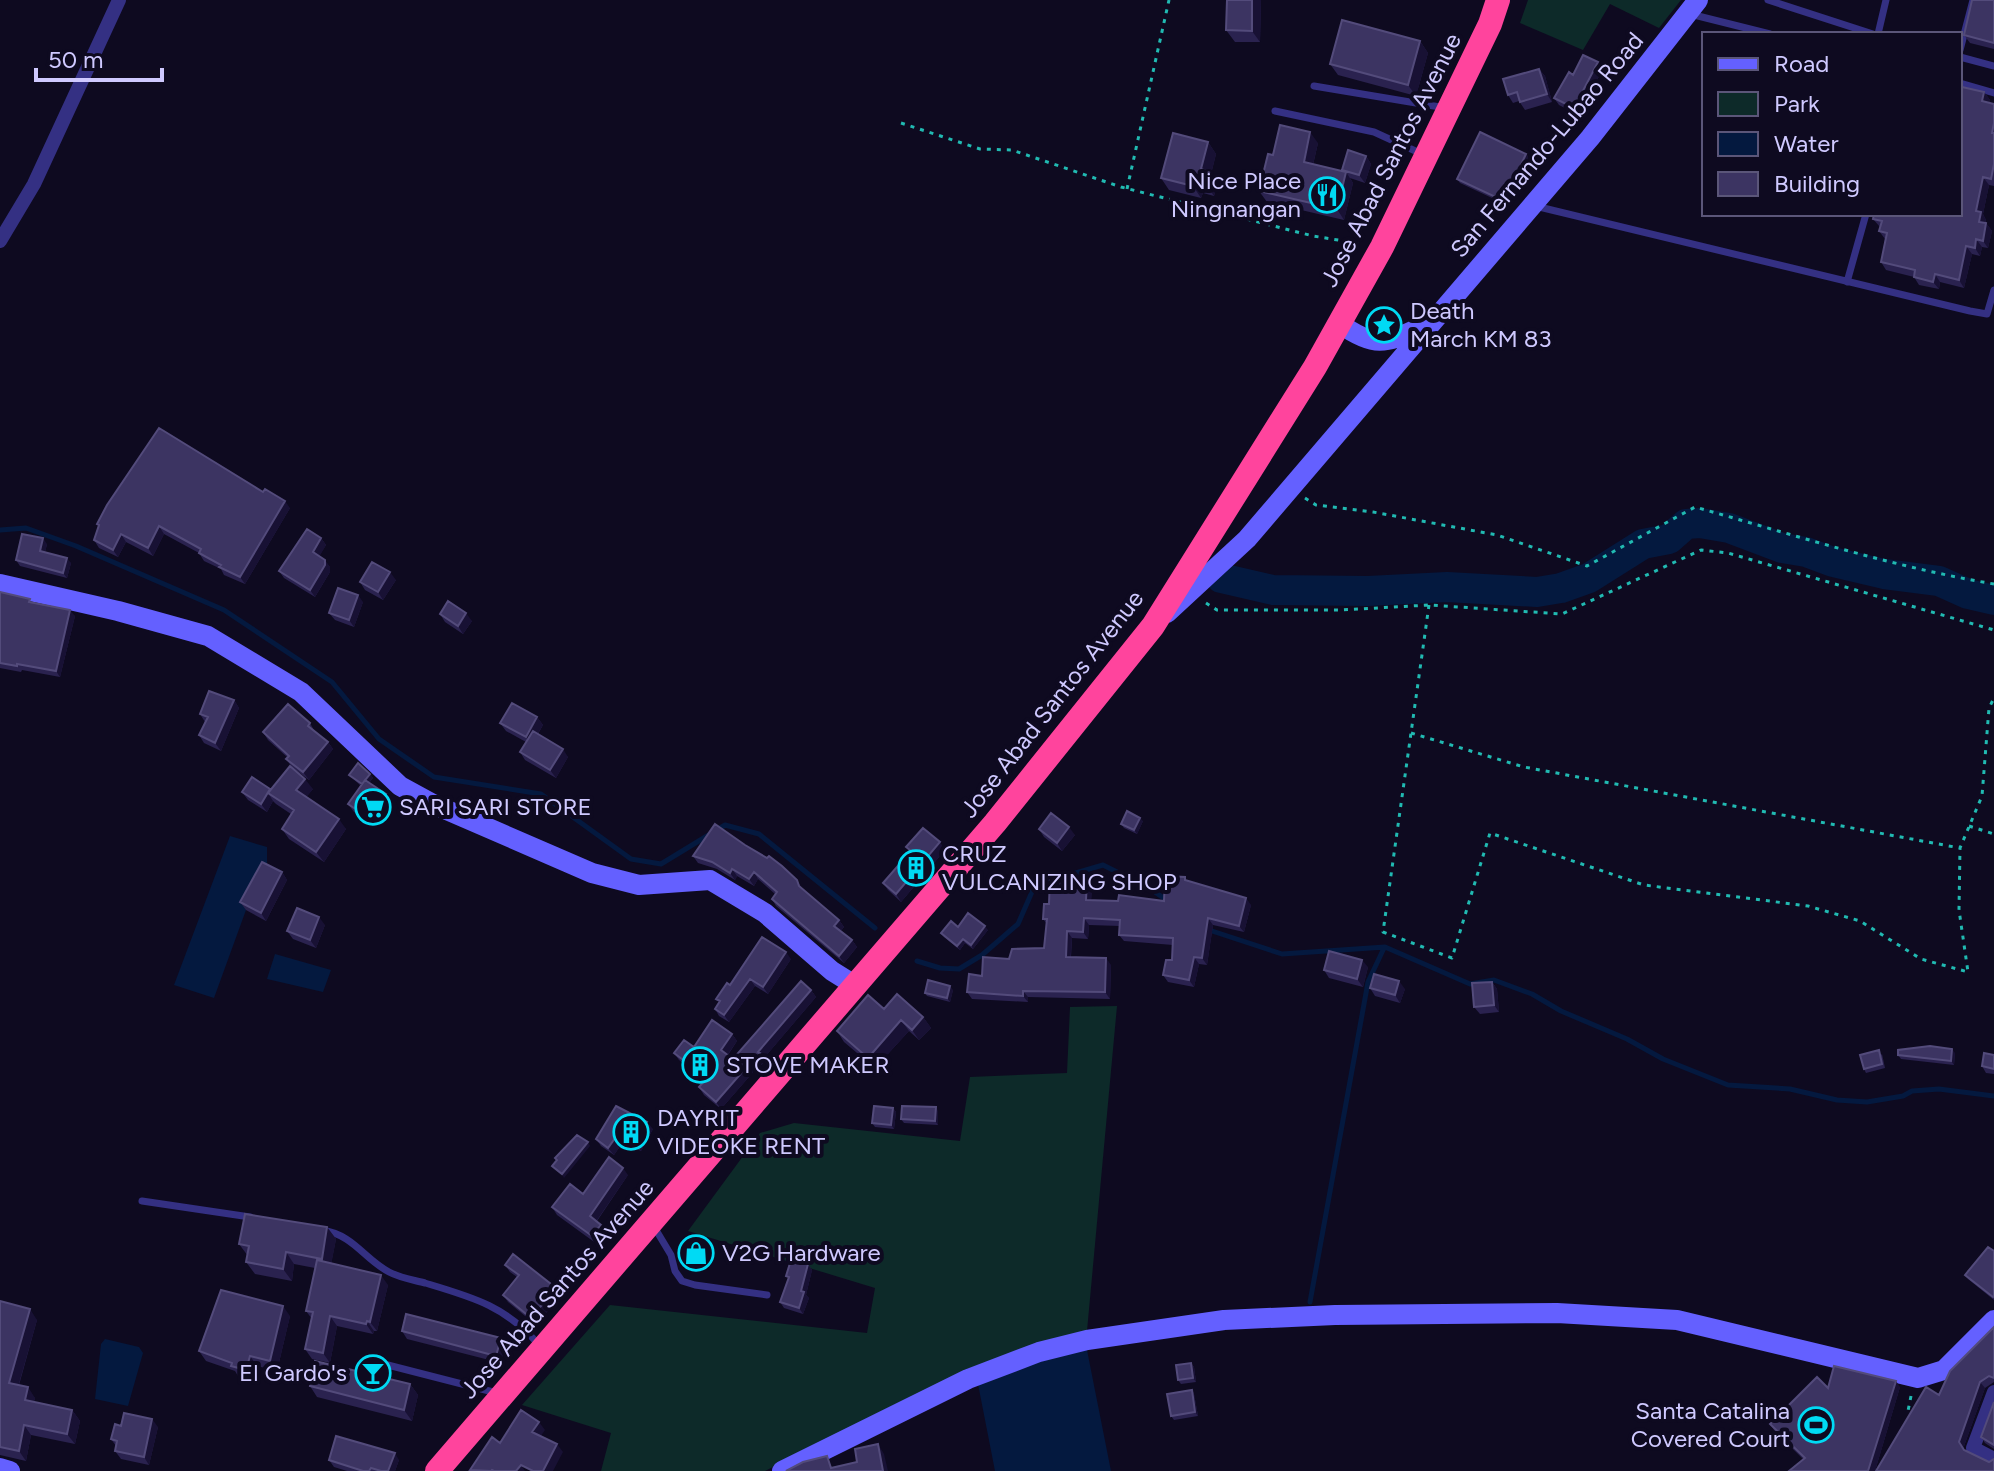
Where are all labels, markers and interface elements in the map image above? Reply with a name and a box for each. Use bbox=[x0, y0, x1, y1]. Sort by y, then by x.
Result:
street label: San Fernando-Lubao Road bbox=[1444, 26, 1649, 263]
street label: Jose Abad Santos Avenue bbox=[1314, 28, 1467, 291]
scale bar bbox=[36, 32, 162, 82]
legend bbox=[1702, 32, 1962, 216]
text: 50 m bbox=[48, 45, 104, 74]
text: Road bbox=[1774, 49, 1829, 78]
text: Park bbox=[1774, 89, 1820, 118]
text: Water bbox=[1774, 129, 1839, 158]
place label: Nice Place Ningnangan bbox=[1171, 166, 1301, 223]
text: Building bbox=[1774, 169, 1860, 198]
restaurant icon: Nice Place Ningnangan bbox=[1308, 176, 1346, 214]
place label: Death March KM 83 bbox=[1410, 296, 1552, 353]
place icon: Death March KM 83 bbox=[1365, 306, 1403, 344]
street label: Jose Abad Santos Avenue bbox=[954, 584, 1149, 823]
supermarket icon: SARI SARI STORE bbox=[354, 788, 392, 826]
place label: SARI SARI STORE bbox=[399, 792, 592, 821]
place label: CRUZ VULCANIZING SHOP bbox=[942, 839, 1177, 896]
building icon: CRUZ VULCANIZING SHOP bbox=[897, 849, 935, 887]
building icon: STOVE MAKER bbox=[681, 1046, 719, 1084]
place label: STOVE MAKER bbox=[726, 1050, 890, 1079]
place label: DAYRIT VIDEOKE RENT bbox=[657, 1103, 825, 1160]
building icon: DAYRIT VIDEOKE RENT bbox=[612, 1113, 650, 1151]
street label: Jose Abad Santos Avenue bbox=[454, 1173, 660, 1404]
shop icon: V2G Hardware bbox=[677, 1234, 715, 1272]
place label: V2G Hardware bbox=[722, 1238, 881, 1267]
bar icon: El Gardo's bbox=[354, 1354, 392, 1392]
place label: El Gardo's bbox=[239, 1358, 347, 1387]
place label: Santa Catalina Covered Court bbox=[1631, 1396, 1790, 1453]
sports icon: Santa Catalina Covered Court bbox=[1797, 1406, 1835, 1444]

